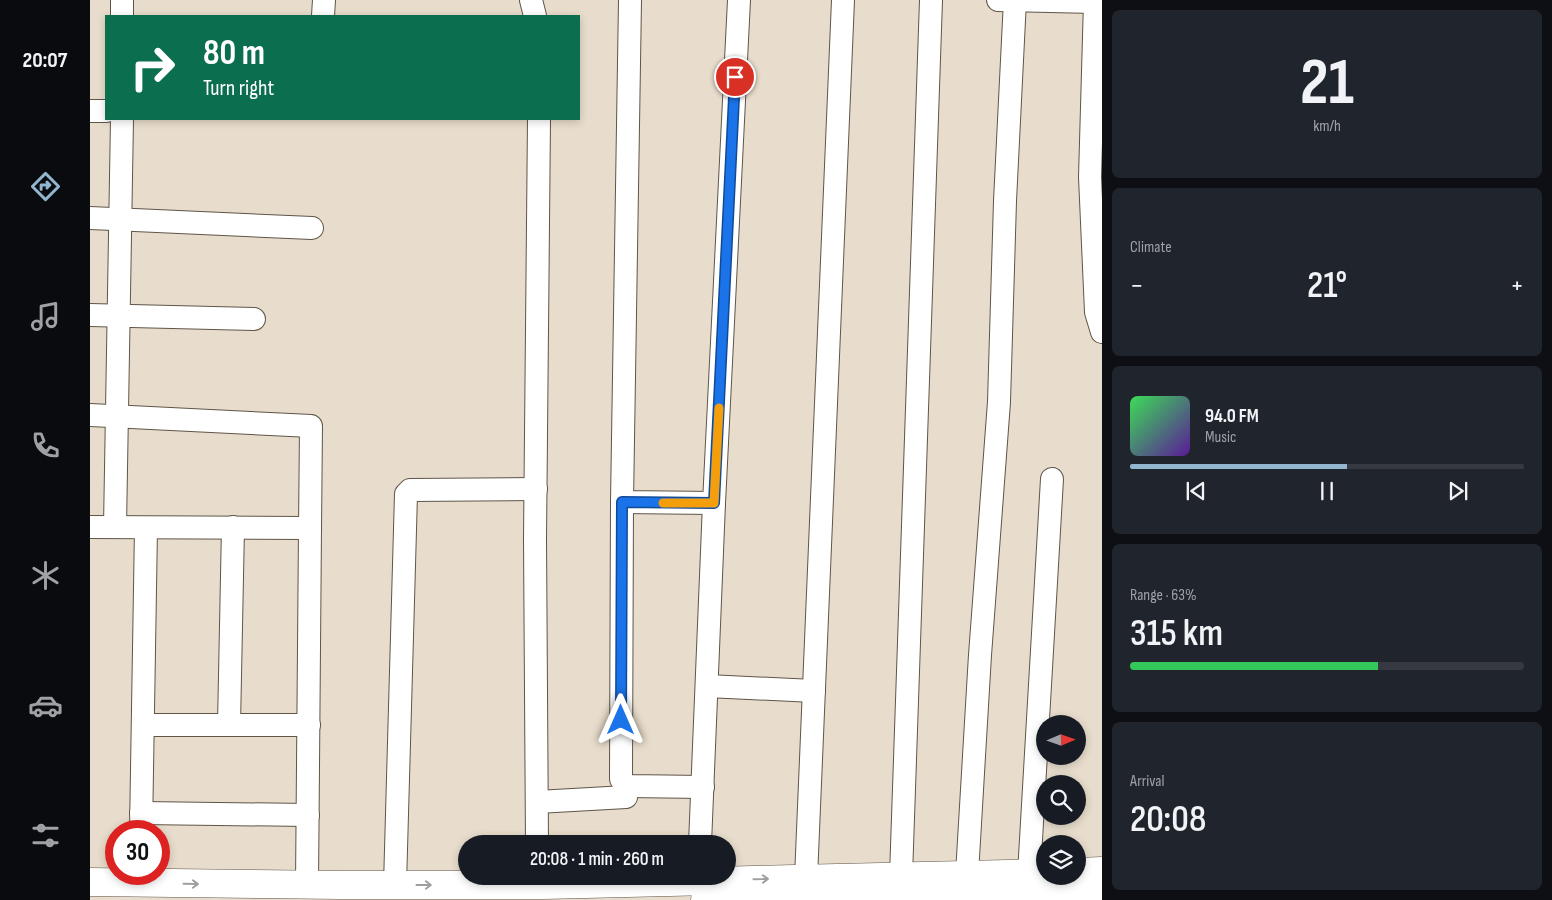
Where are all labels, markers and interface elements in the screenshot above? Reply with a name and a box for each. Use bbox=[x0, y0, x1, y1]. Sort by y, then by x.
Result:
text: 80 m bbox=[203, 32, 265, 75]
icon: right bbox=[120, 35, 185, 100]
text: 21 bbox=[1300, 45, 1354, 123]
text: 20:07 bbox=[23, 47, 67, 74]
pin bbox=[714, 56, 756, 98]
icon: arrive bbox=[721, 63, 749, 91]
text: Turn right bbox=[203, 75, 274, 102]
text: km/h bbox=[1313, 117, 1341, 136]
icon: directions bbox=[28, 169, 63, 204]
text: Climate bbox=[1130, 238, 1172, 257]
text: 21° bbox=[1307, 263, 1347, 308]
text: − bbox=[1130, 269, 1144, 302]
text: + bbox=[1510, 269, 1524, 302]
icon: music bbox=[28, 299, 63, 334]
text: 94.0 FM bbox=[1205, 405, 1259, 428]
icon: phone bbox=[28, 428, 63, 463]
text: Music bbox=[1205, 428, 1236, 447]
icon: previous bbox=[1182, 477, 1210, 505]
icon: pause bbox=[1313, 477, 1341, 505]
icon: next bbox=[1444, 477, 1472, 505]
icon: climate bbox=[28, 558, 63, 593]
text: Range · 63% bbox=[1130, 586, 1197, 605]
text: 315 km bbox=[1130, 611, 1223, 656]
icon: car bbox=[28, 688, 63, 723]
position arrow bbox=[594, 693, 646, 745]
north arrow bbox=[1036, 715, 1086, 765]
map controls bbox=[1036, 715, 1086, 885]
text: Arrival bbox=[1130, 772, 1164, 791]
button: search bbox=[1036, 775, 1086, 825]
text: 20:08 bbox=[1130, 797, 1206, 842]
icon: filters bbox=[28, 818, 63, 853]
speed limit sign: 30 bbox=[105, 820, 170, 885]
button: layers bbox=[1036, 835, 1086, 885]
text: 20:08 · 1 min · 260 m bbox=[530, 848, 664, 871]
one-way arrow bbox=[752, 874, 769, 884]
one-way arrow bbox=[182, 879, 199, 889]
one-way arrow bbox=[415, 880, 431, 890]

